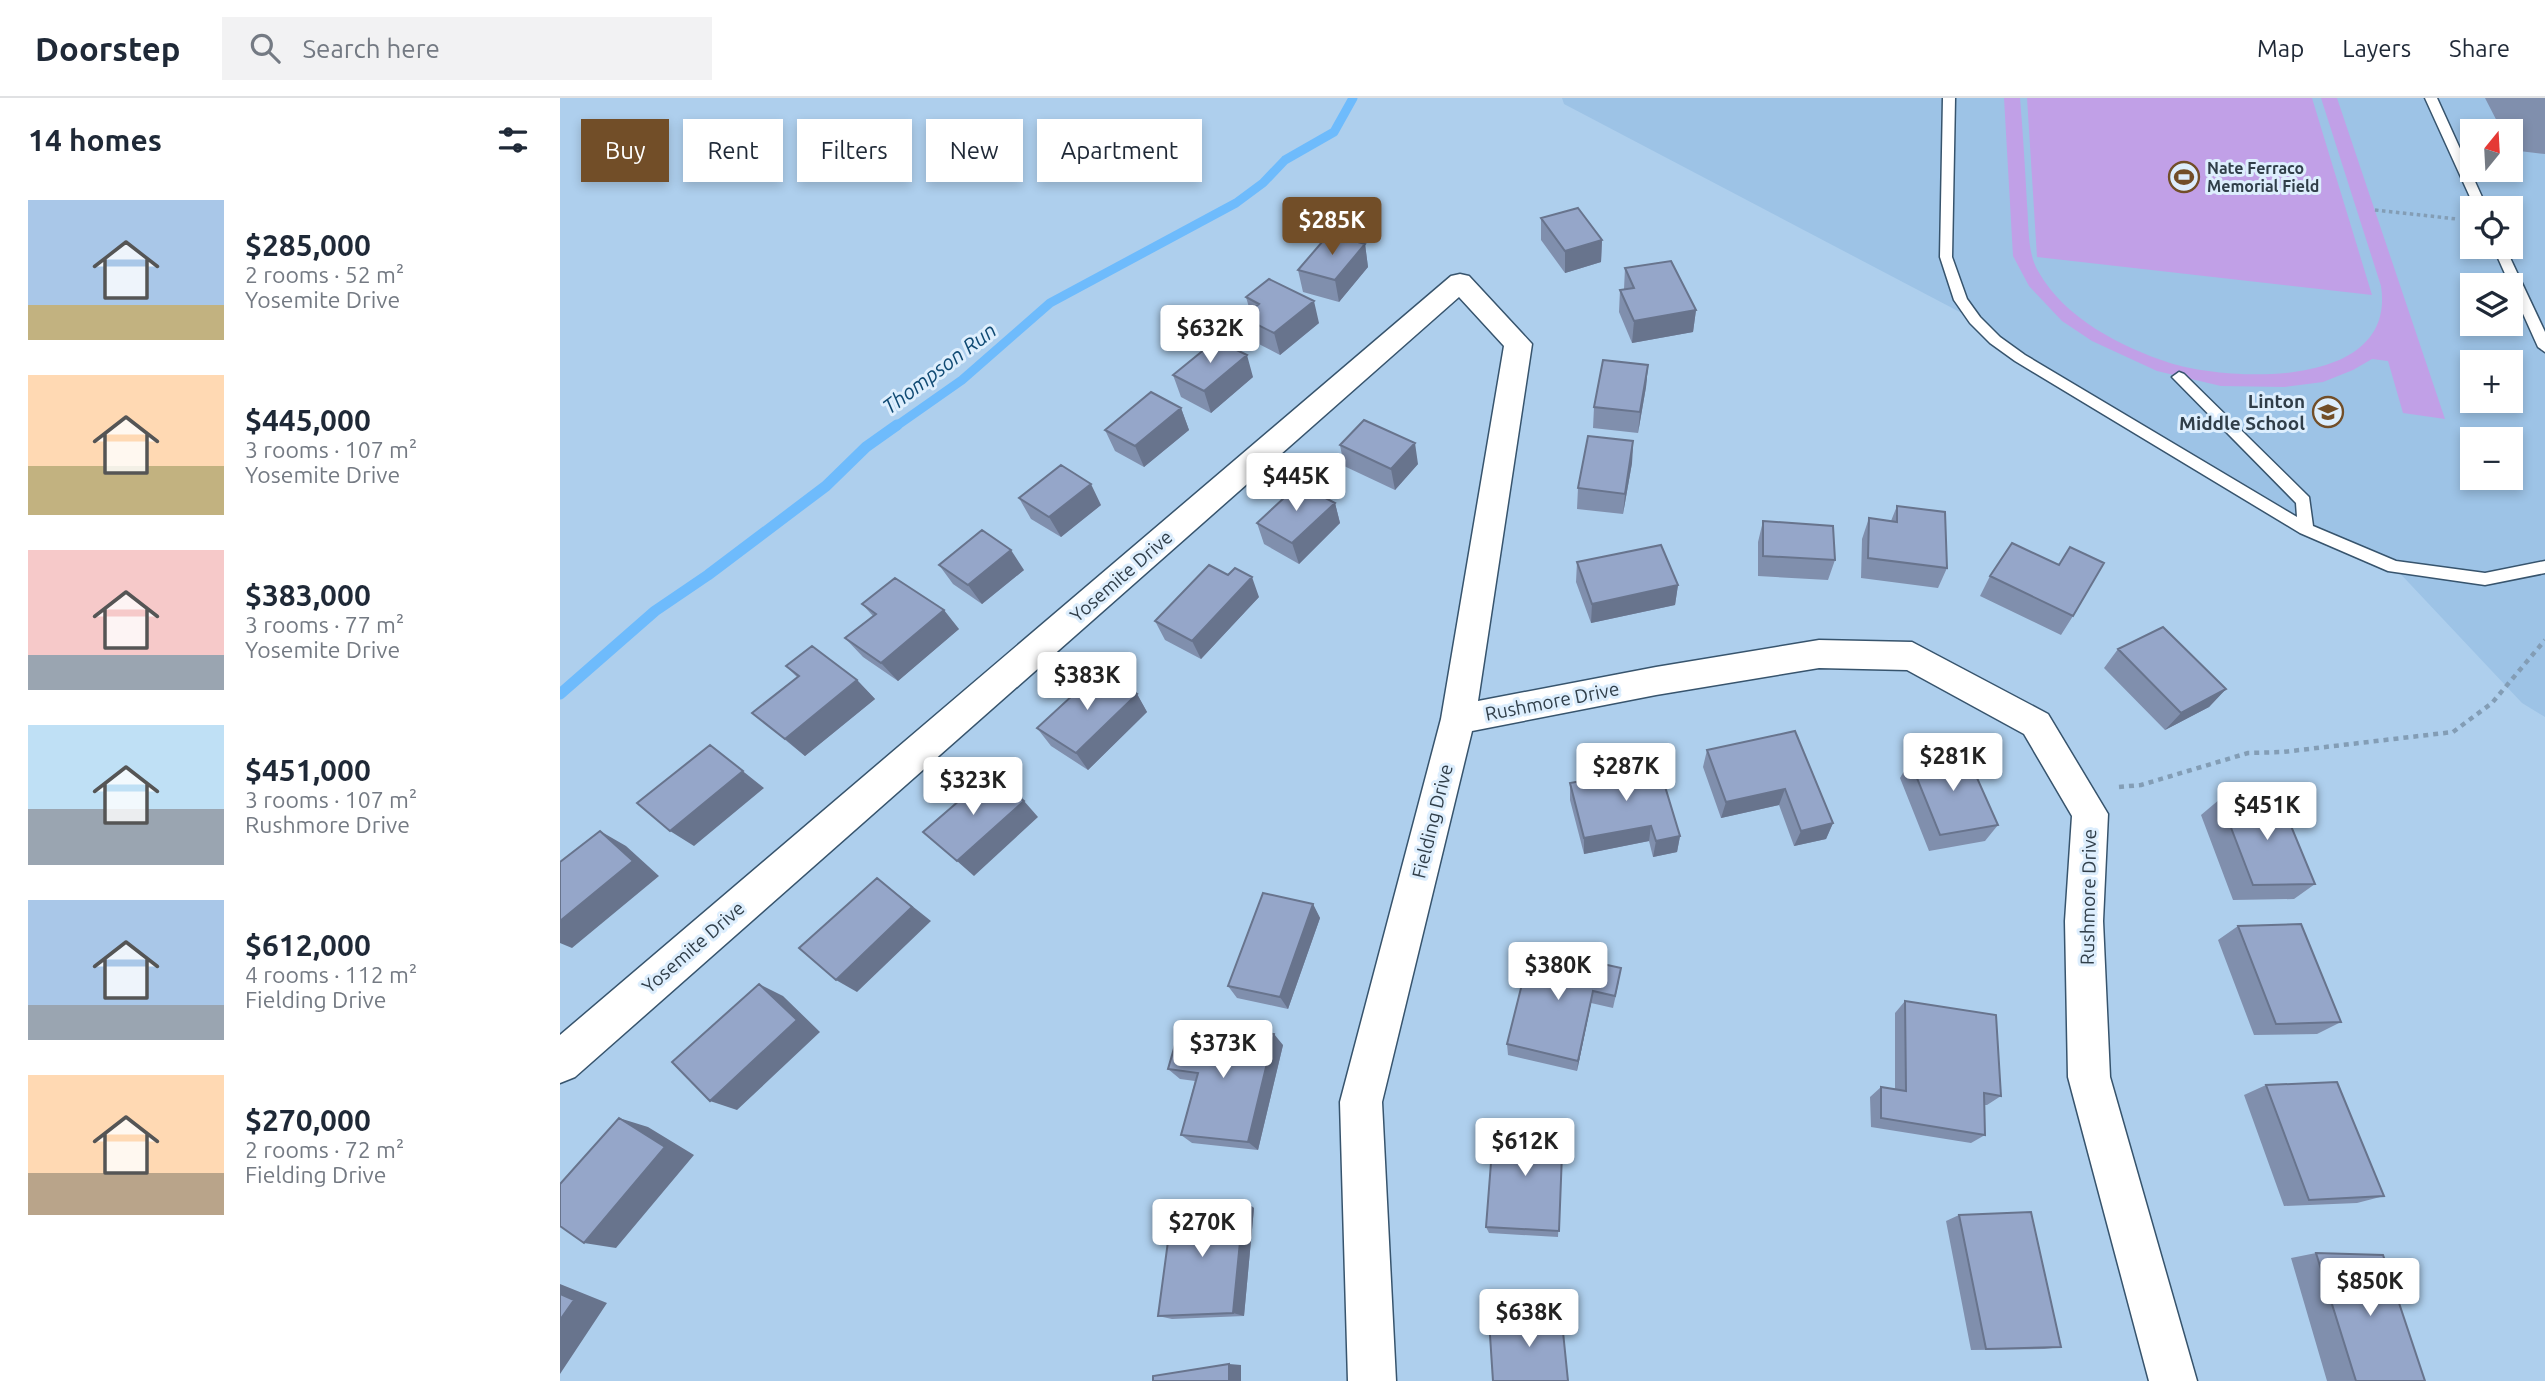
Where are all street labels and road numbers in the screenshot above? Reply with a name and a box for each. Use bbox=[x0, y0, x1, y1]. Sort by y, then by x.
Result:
street label: Yosemite Drive bbox=[1065, 526, 1177, 626]
street label: Rushmore Drive bbox=[1483, 677, 1621, 725]
street label: Fielding Drive bbox=[1407, 762, 1457, 880]
street label: Rushmore Drive bbox=[2076, 829, 2100, 965]
street label: Yosemite Drive bbox=[637, 897, 749, 997]

